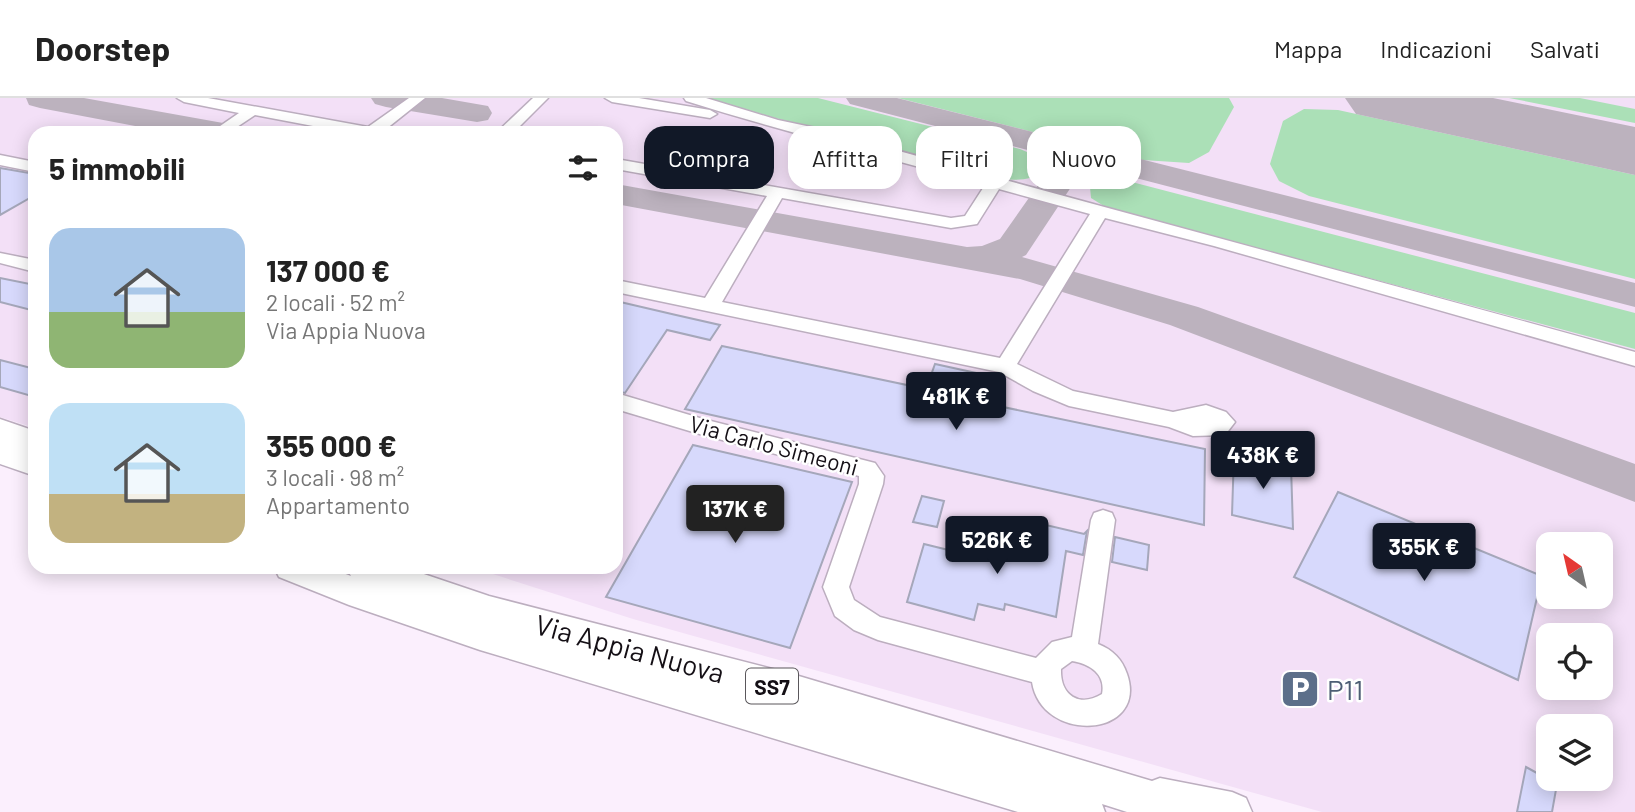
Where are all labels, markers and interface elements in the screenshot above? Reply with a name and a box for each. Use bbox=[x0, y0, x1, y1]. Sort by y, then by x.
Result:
text: Doorstep bbox=[35, 28, 170, 68]
text: Mappa bbox=[1274, 34, 1342, 63]
text: Indicazioni bbox=[1380, 34, 1492, 63]
text: Salvati bbox=[1530, 34, 1600, 63]
chip: Compra bbox=[644, 126, 774, 189]
chip: Affitta bbox=[788, 126, 902, 189]
chip: Filtri bbox=[916, 126, 1013, 189]
chip: Nuovo bbox=[1027, 126, 1141, 189]
icon: filters bbox=[564, 149, 602, 187]
text: 5 immobili bbox=[49, 150, 185, 186]
text: 137 000 € bbox=[266, 252, 390, 288]
icon: home bbox=[105, 256, 189, 340]
text: 2 locali · 52 m² bbox=[266, 288, 405, 316]
text: Via Appia Nuova bbox=[266, 316, 426, 344]
pin: 481K € bbox=[899, 372, 1013, 432]
text: 481K € bbox=[922, 381, 990, 409]
street label: Via Carlo Simeoni bbox=[687, 409, 861, 481]
text: 355 000 € bbox=[266, 427, 397, 463]
icon: home bbox=[105, 431, 189, 515]
pin: 438K € bbox=[1206, 432, 1320, 491]
text: 438K € bbox=[1227, 440, 1299, 468]
text: 3 locali · 98 m² bbox=[266, 463, 404, 491]
pin: 137K € bbox=[678, 486, 792, 545]
text: Appartamento bbox=[266, 491, 410, 519]
text: 137K € bbox=[702, 494, 768, 522]
pin: 526K € bbox=[940, 517, 1054, 576]
pin: 355K € bbox=[1367, 524, 1481, 583]
text: 526K € bbox=[961, 525, 1033, 553]
text: 355K € bbox=[1389, 532, 1459, 560]
north arrow bbox=[1536, 532, 1614, 609]
map controls bbox=[1536, 532, 1613, 791]
street label: Via Appia Nuova bbox=[532, 606, 728, 690]
button: locate bbox=[1536, 623, 1613, 700]
road number: SS7 bbox=[746, 668, 798, 704]
parking icon: P11 bbox=[1279, 668, 1321, 710]
place label: P11 bbox=[1327, 672, 1363, 706]
button: layers bbox=[1536, 714, 1613, 791]

